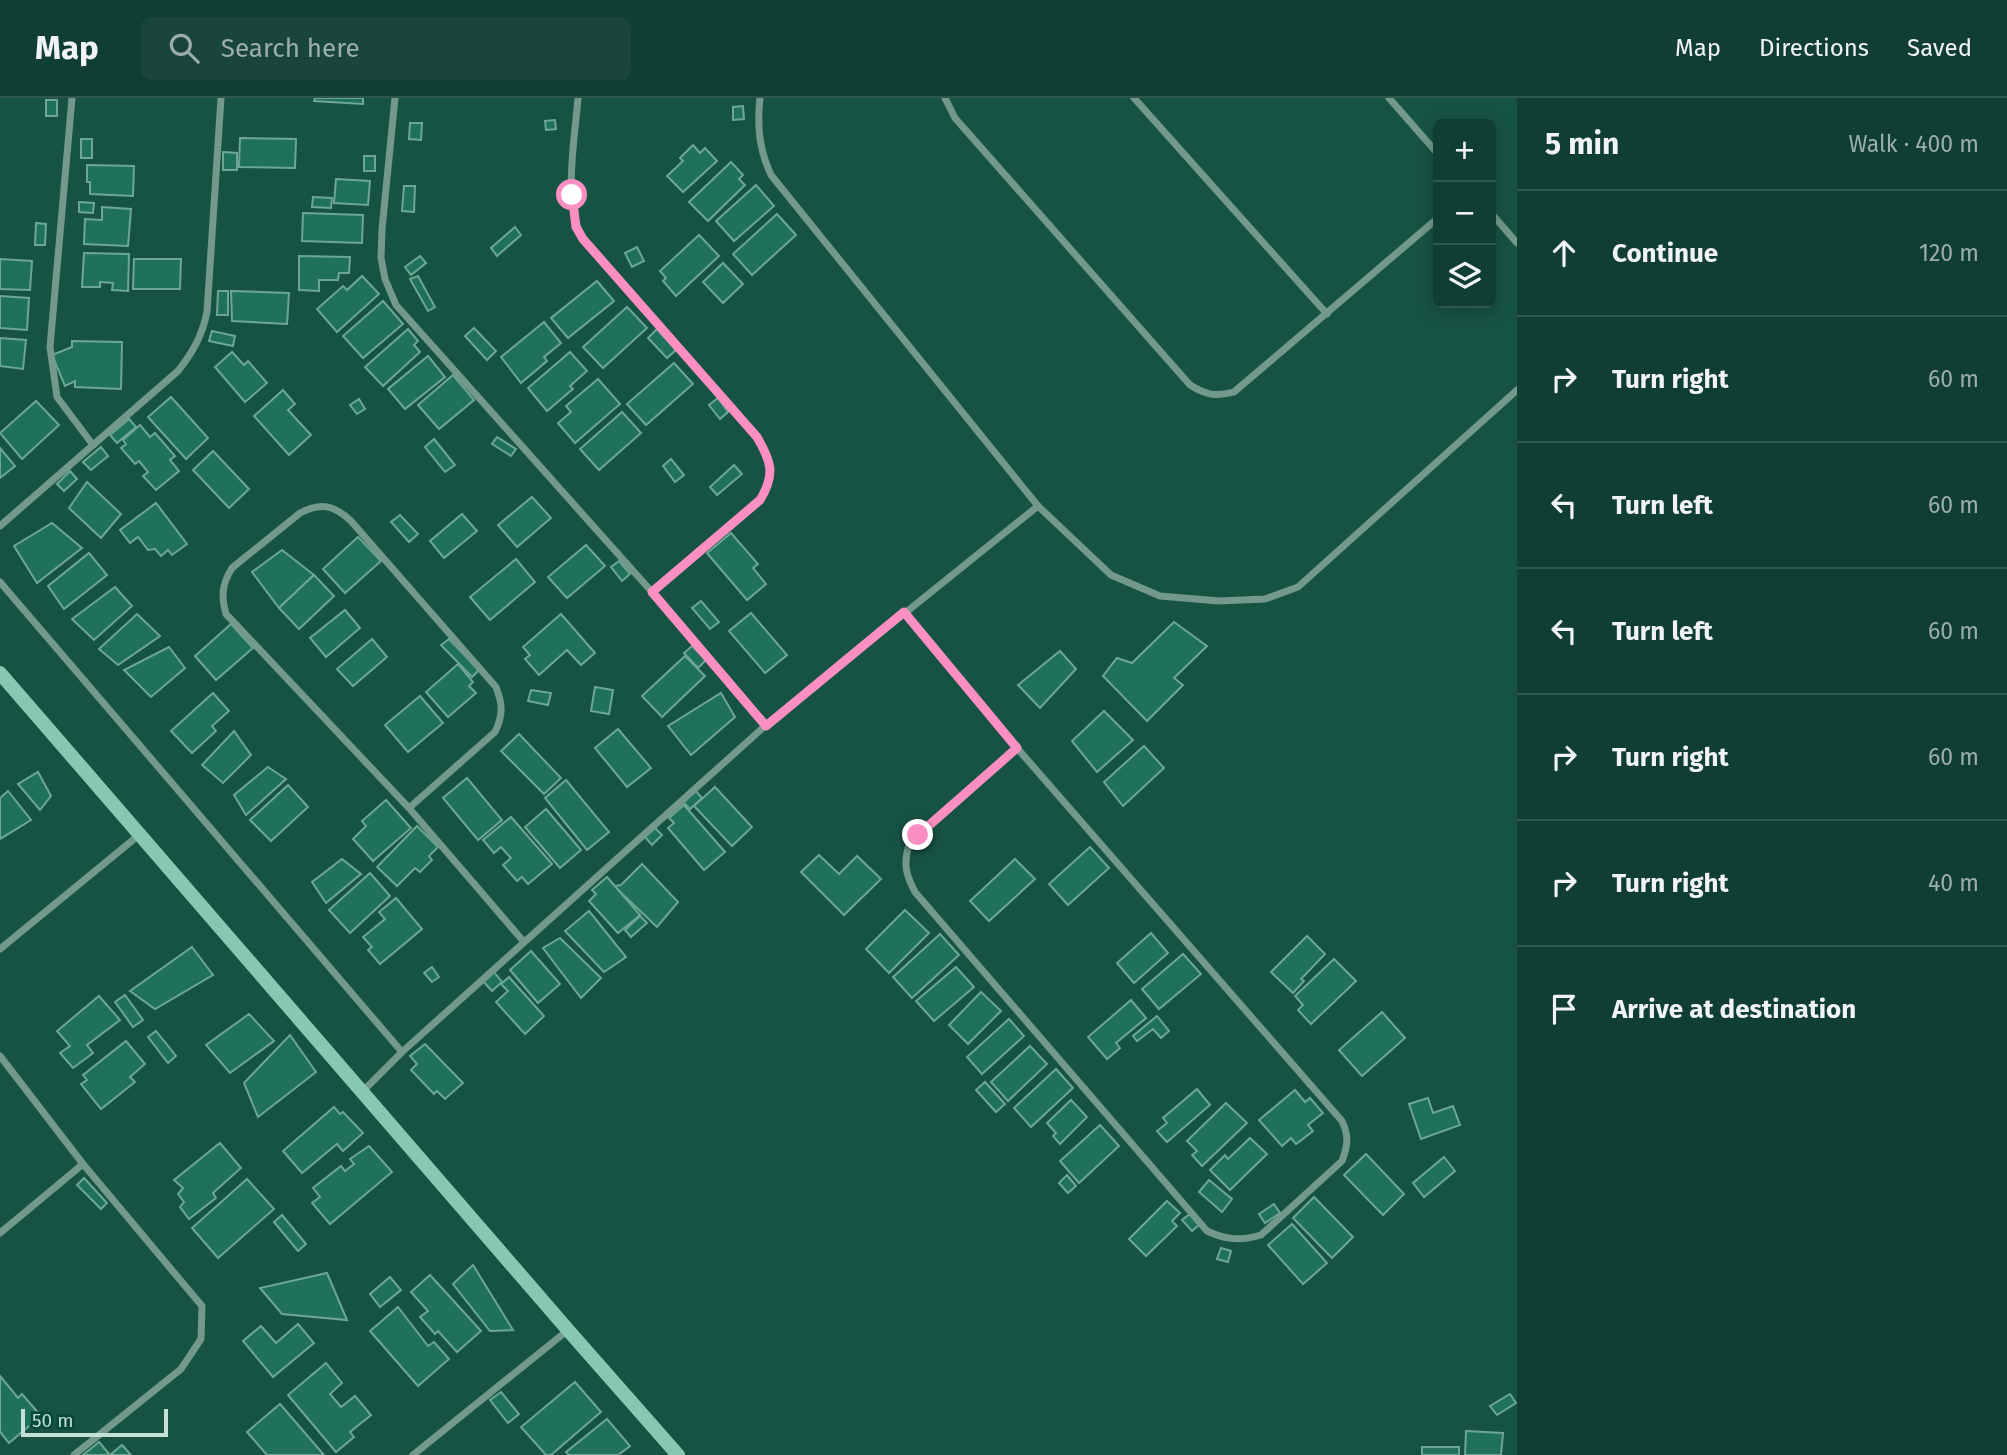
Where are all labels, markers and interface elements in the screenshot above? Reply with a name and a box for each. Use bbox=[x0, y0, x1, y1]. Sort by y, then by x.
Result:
search box bbox=[141, 17, 631, 80]
text: Map bbox=[35, 28, 99, 68]
icon: search bbox=[165, 29, 203, 67]
text: Search here bbox=[221, 33, 360, 64]
text: Map bbox=[1675, 34, 1721, 62]
text: Directions bbox=[1759, 34, 1869, 62]
text: Saved bbox=[1907, 34, 1972, 62]
map controls bbox=[1433, 119, 1496, 308]
button: + bbox=[1433, 119, 1496, 182]
text: 5 min bbox=[1545, 126, 1619, 162]
text: Walk · 400 m bbox=[1848, 130, 1979, 158]
route start bbox=[556, 179, 587, 210]
button: − bbox=[1433, 182, 1496, 245]
icon: ahead bbox=[1545, 234, 1583, 272]
text: Continue bbox=[1612, 238, 1718, 269]
text: 120 m bbox=[1919, 239, 1979, 267]
button: layers bbox=[1433, 245, 1496, 308]
icon: right bbox=[1545, 360, 1583, 398]
text: Turn right bbox=[1612, 364, 1729, 395]
text: 60 m bbox=[1928, 365, 1979, 393]
icon: left bbox=[1545, 486, 1583, 524]
text: Turn left bbox=[1612, 490, 1713, 521]
text: 60 m bbox=[1928, 491, 1979, 519]
icon: left bbox=[1545, 612, 1583, 650]
text: Turn left bbox=[1612, 616, 1713, 647]
text: 60 m bbox=[1928, 617, 1979, 645]
icon: right bbox=[1545, 738, 1583, 776]
text: Turn right bbox=[1612, 742, 1729, 773]
text: 60 m bbox=[1928, 743, 1979, 771]
route end bbox=[902, 819, 933, 850]
icon: right bbox=[1545, 864, 1583, 902]
text: Turn right bbox=[1612, 868, 1729, 899]
text: 40 m bbox=[1928, 869, 1979, 897]
icon: arrive bbox=[1545, 990, 1583, 1028]
text: Arrive at destination bbox=[1612, 994, 1856, 1025]
scale bar bbox=[21, 1406, 168, 1438]
text: 50 m bbox=[32, 1409, 73, 1432]

